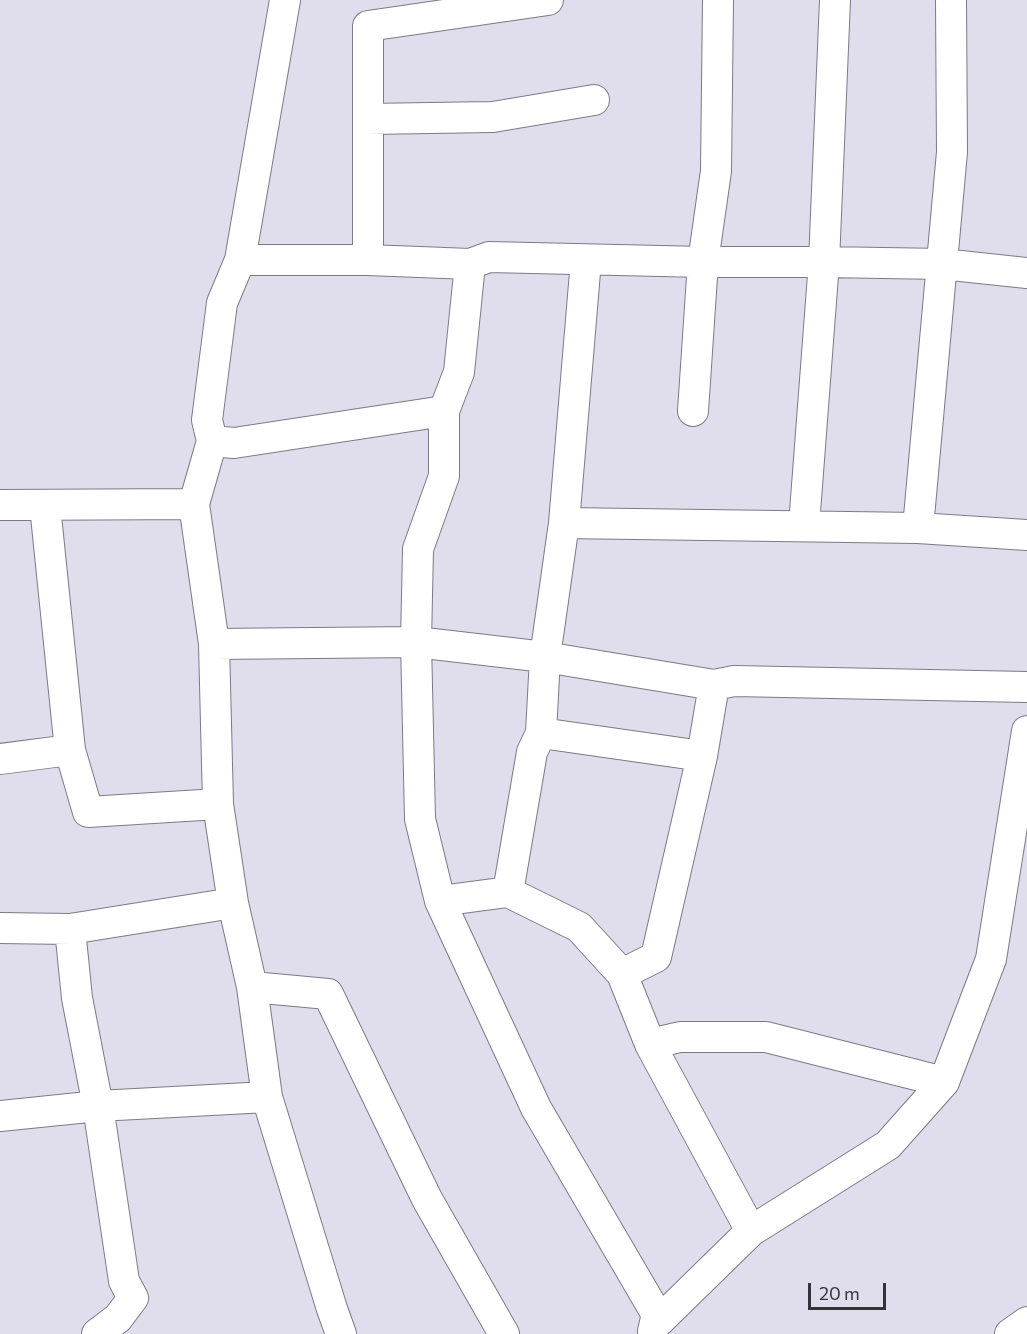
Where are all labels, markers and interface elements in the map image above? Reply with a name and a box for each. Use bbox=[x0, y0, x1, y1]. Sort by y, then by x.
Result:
scale bar bbox=[811, 1271, 889, 1309]
text: 20 m bbox=[819, 1282, 860, 1304]

